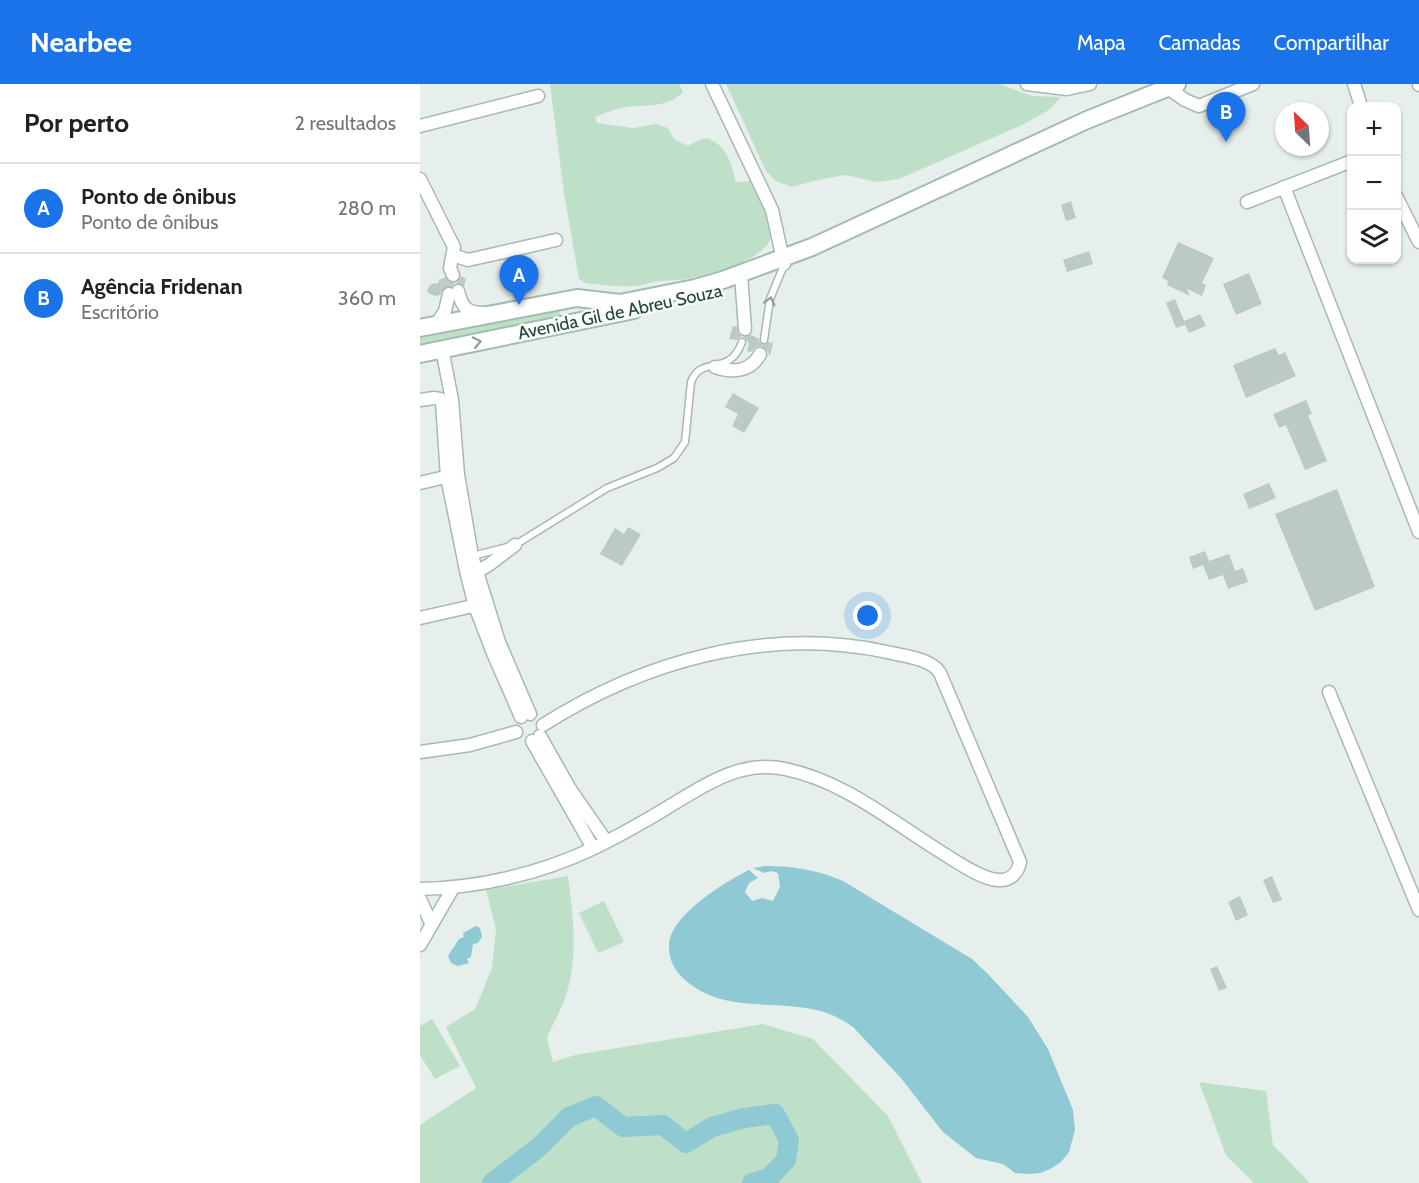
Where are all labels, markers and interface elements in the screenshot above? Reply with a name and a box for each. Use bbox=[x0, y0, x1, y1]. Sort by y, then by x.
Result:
text: Nearbee bbox=[30, 25, 132, 59]
text: Mapa bbox=[1077, 30, 1125, 55]
text: Camadas bbox=[1158, 30, 1240, 55]
text: Compartilhar bbox=[1273, 30, 1389, 55]
pin: B bbox=[1206, 92, 1246, 142]
north arrow bbox=[1275, 102, 1329, 156]
map controls bbox=[1347, 102, 1401, 264]
button: + bbox=[1347, 102, 1401, 156]
text: Por perto bbox=[24, 107, 129, 139]
text: 2 resultados bbox=[295, 111, 396, 135]
button: − bbox=[1347, 156, 1401, 210]
text: Ponto de ônibus bbox=[81, 183, 236, 210]
text: A bbox=[37, 196, 50, 220]
text: 280 m bbox=[337, 196, 396, 220]
text: Ponto de ônibus bbox=[81, 210, 218, 234]
button: layers bbox=[1347, 210, 1401, 264]
pin: A bbox=[500, 256, 538, 305]
text: Agência Fridenan bbox=[81, 273, 243, 300]
street label: Avenida Gil de Abreu Souza bbox=[516, 279, 725, 344]
text: B bbox=[37, 286, 50, 310]
text: 360 m bbox=[338, 286, 396, 310]
one-way arrow bbox=[763, 297, 775, 307]
text: Escritório bbox=[81, 300, 159, 324]
one-way arrow bbox=[472, 336, 482, 349]
your location bbox=[853, 601, 882, 630]

